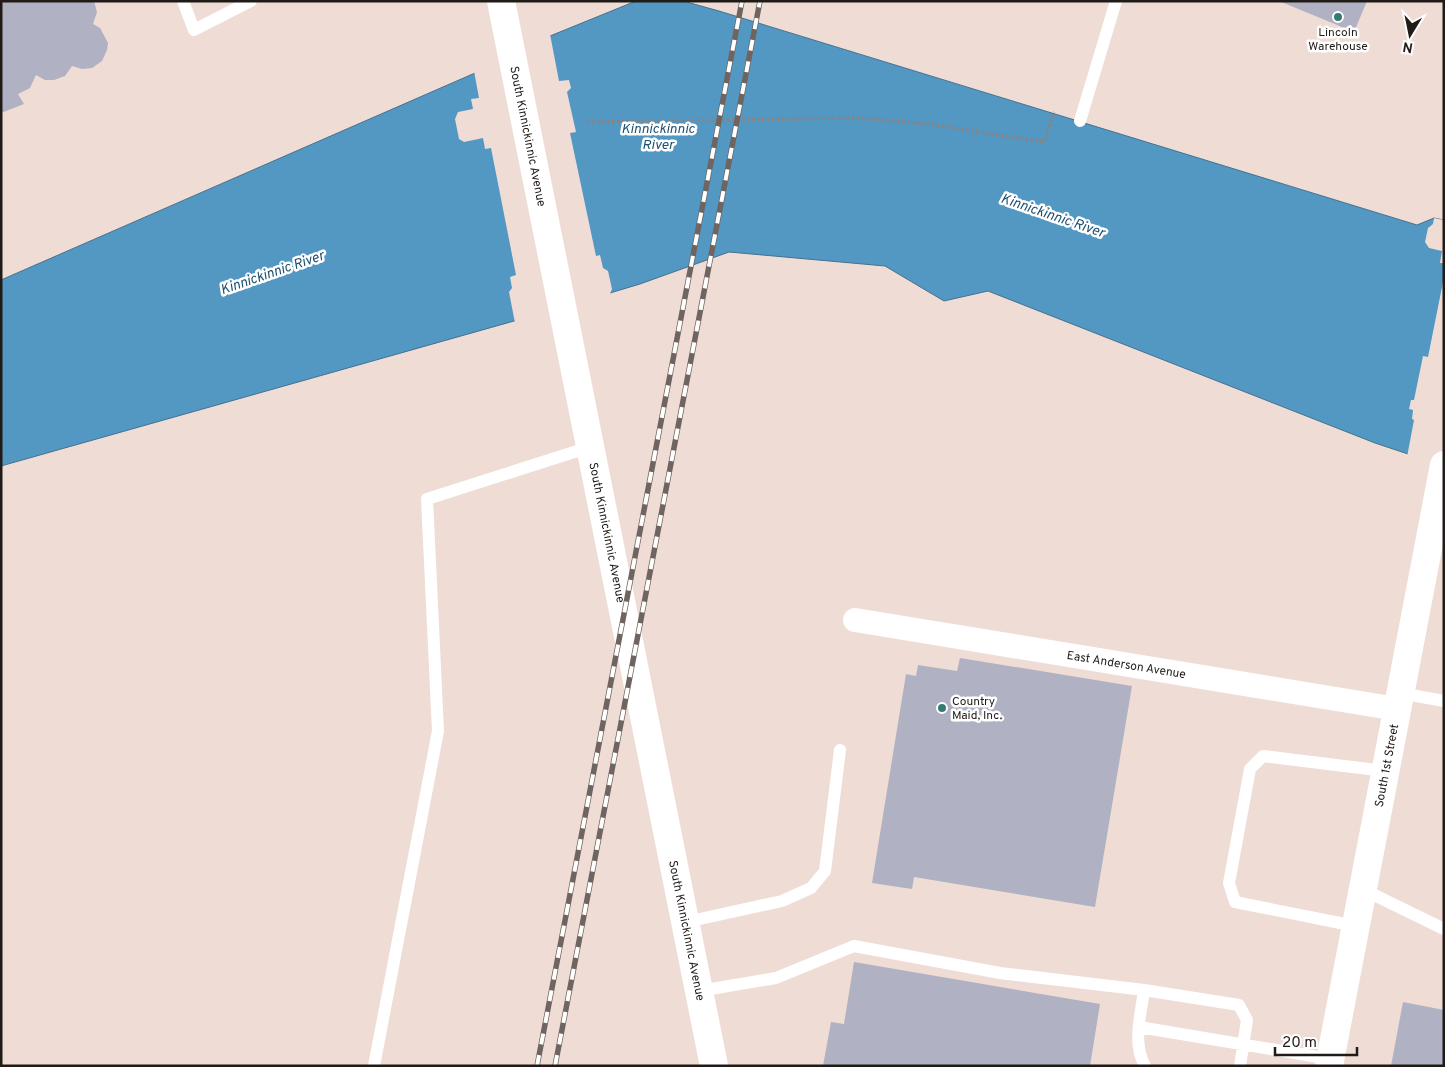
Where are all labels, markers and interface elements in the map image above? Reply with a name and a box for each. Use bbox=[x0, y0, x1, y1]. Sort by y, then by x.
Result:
north arrow bbox=[1385, 10, 1435, 60]
marker: Lincoln Warehouse bbox=[1332, 11, 1344, 23]
place label: Lincoln Warehouse bbox=[1308, 25, 1368, 55]
text: N bbox=[1402, 37, 1414, 56]
street label: South Kinnickinnic Avenue bbox=[505, 65, 549, 208]
water label: Kinnickinnic River bbox=[621, 121, 695, 154]
water label: Kinnickinnic River bbox=[998, 191, 1108, 243]
water label: Kinnickinnic River bbox=[218, 247, 328, 299]
street label: South Kinnickinnic Avenue bbox=[584, 461, 628, 604]
street label: East Anderson Avenue bbox=[1066, 648, 1187, 683]
place label: Country Maid, Inc. bbox=[952, 694, 1002, 724]
marker: Country Maid, Inc. bbox=[936, 702, 948, 714]
street label: South 1st Street bbox=[1372, 723, 1403, 809]
street label: South Kinnickinnic Avenue bbox=[664, 859, 708, 1002]
scale bar bbox=[1275, 1024, 1358, 1056]
text: 20 m bbox=[1282, 1034, 1317, 1053]

